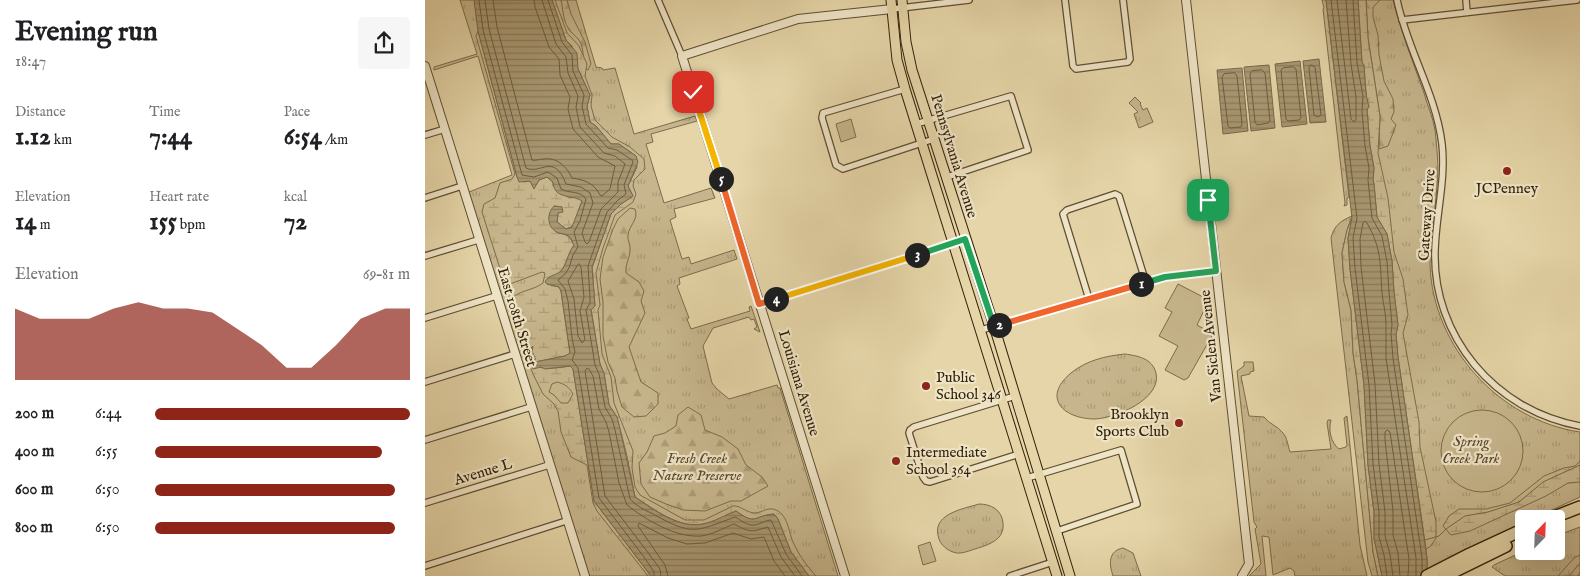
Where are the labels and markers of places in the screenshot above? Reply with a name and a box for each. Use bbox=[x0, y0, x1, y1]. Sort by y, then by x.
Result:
pin bbox=[672, 71, 714, 113]
marker: JCPenney bbox=[1501, 165, 1513, 177]
pin: 5 bbox=[709, 166, 733, 192]
pin bbox=[1187, 179, 1229, 221]
place label: JCPenney bbox=[1474, 179, 1539, 198]
pin: 3 bbox=[905, 242, 929, 268]
pin: 1 bbox=[1129, 272, 1153, 296]
pin: 4 bbox=[763, 286, 789, 312]
pin: 2 bbox=[987, 312, 1011, 338]
place label: Public School 346 bbox=[936, 368, 1002, 404]
marker: Public School 346 bbox=[920, 380, 932, 392]
place label: Brooklyn Sports Club bbox=[1095, 405, 1169, 441]
marker: Brooklyn Sports Club bbox=[1173, 417, 1185, 429]
place label: Intermediate School 364 bbox=[906, 443, 987, 479]
marker: Intermediate School 364 bbox=[890, 455, 902, 467]

